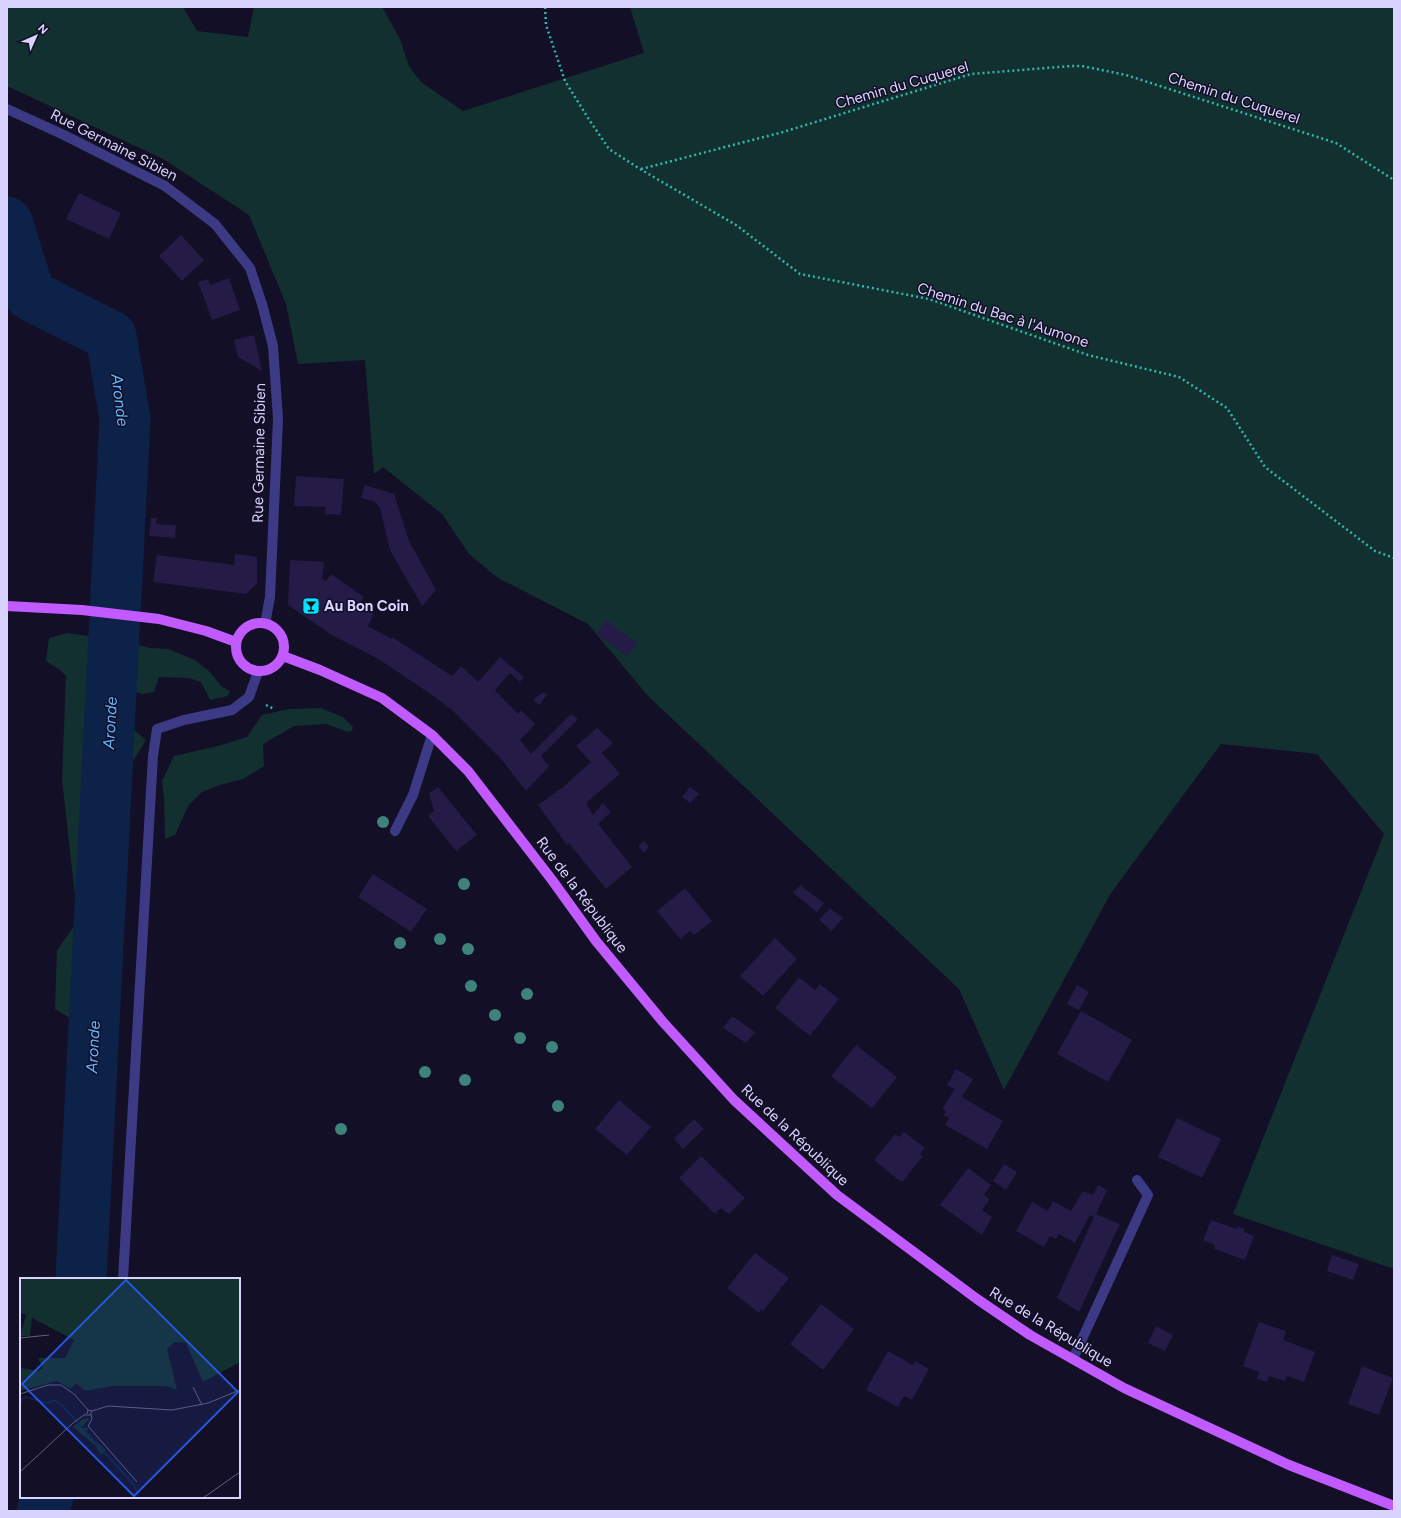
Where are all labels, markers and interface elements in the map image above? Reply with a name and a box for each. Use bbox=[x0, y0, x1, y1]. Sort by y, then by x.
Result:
north arrow bbox=[16, 16, 56, 56]
text: N bbox=[35, 22, 50, 37]
street label: Chemin du Cuquerel bbox=[833, 57, 971, 113]
street label: Chemin du Cuquerel bbox=[1166, 68, 1302, 128]
street label: Rue Germaine Sibien bbox=[48, 105, 180, 185]
street label: Chemin du Bac à l'Aumone bbox=[915, 279, 1091, 351]
water label: Aronde bbox=[107, 372, 133, 428]
street label: Rue Germaine Sibien bbox=[249, 383, 269, 523]
bar icon: Au Bon Coin bbox=[301, 596, 321, 616]
place label: Au Bon Coin bbox=[324, 597, 409, 615]
water label: Aronde bbox=[99, 696, 121, 751]
street label: Rue de la République bbox=[532, 833, 632, 957]
water label: Aronde bbox=[82, 1020, 104, 1075]
street label: Rue de la République bbox=[737, 1080, 853, 1190]
inset map bbox=[20, 1278, 240, 1498]
street label: Rue de la République bbox=[986, 1283, 1116, 1371]

